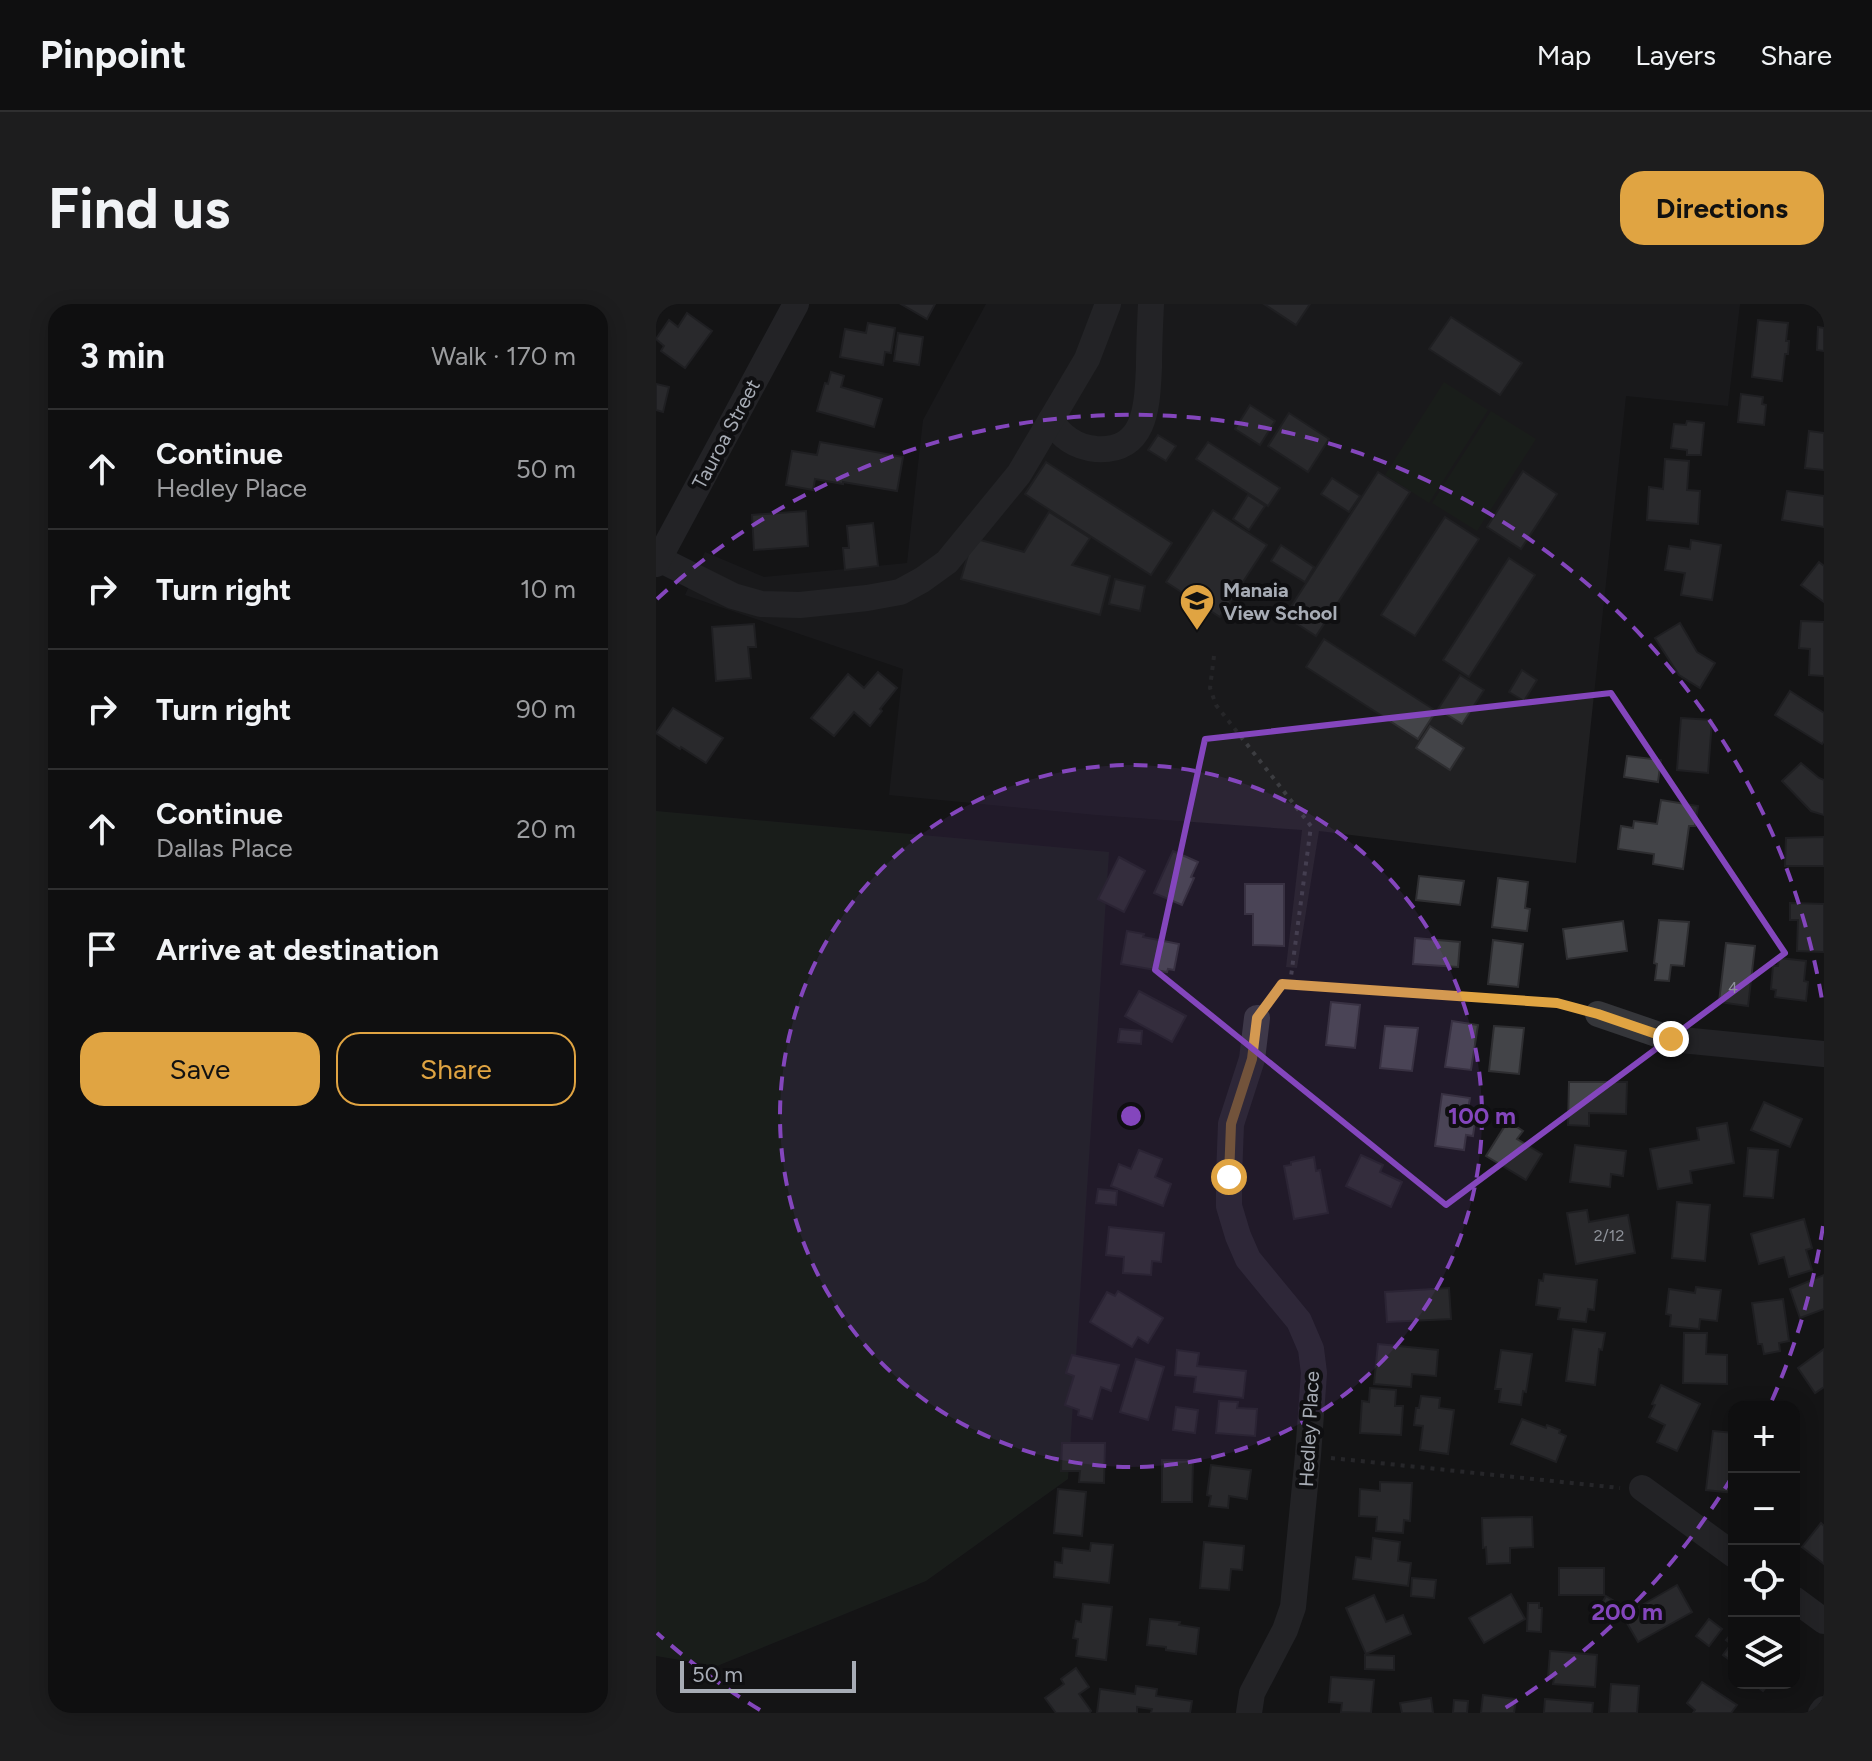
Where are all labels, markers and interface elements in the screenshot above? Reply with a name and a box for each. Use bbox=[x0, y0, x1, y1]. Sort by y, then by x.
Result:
text: Pinpoint bbox=[40, 32, 186, 78]
text: Map bbox=[1537, 38, 1591, 72]
text: Layers bbox=[1635, 38, 1716, 72]
text: Share bbox=[1760, 38, 1832, 72]
button: Directions bbox=[1620, 171, 1824, 245]
text: Find us bbox=[48, 175, 230, 242]
text: 3 min bbox=[80, 336, 165, 377]
text: Walk · 170 m bbox=[431, 340, 576, 372]
street label: Tauroa Street bbox=[687, 375, 765, 493]
text: Continue bbox=[156, 435, 283, 472]
icon: ahead bbox=[80, 447, 124, 491]
text: 50 m bbox=[516, 453, 576, 485]
text: Hedley Place bbox=[156, 472, 307, 504]
icon: right bbox=[80, 567, 124, 611]
text: Turn right bbox=[156, 571, 291, 608]
text: 10 m bbox=[520, 573, 576, 605]
place label: Manaia View School bbox=[1223, 578, 1337, 625]
school or university icon: Manaia View School bbox=[1178, 582, 1216, 632]
icon: right bbox=[80, 687, 124, 731]
text: Turn right bbox=[156, 691, 291, 728]
text: 90 m bbox=[516, 693, 576, 725]
text: Continue bbox=[156, 795, 283, 832]
icon: ahead bbox=[80, 807, 124, 851]
text: 20 m bbox=[516, 813, 576, 845]
text: Dallas Place bbox=[156, 832, 293, 864]
icon: arrive bbox=[80, 927, 124, 971]
text: Arrive at destination bbox=[156, 931, 439, 968]
house number: 4 bbox=[1728, 978, 1738, 997]
route end bbox=[1653, 1021, 1689, 1057]
button: Save bbox=[80, 1032, 320, 1106]
button: Share bbox=[336, 1032, 576, 1106]
text: 100 m bbox=[1448, 1101, 1516, 1130]
centre of rings bbox=[1117, 1102, 1145, 1130]
route start bbox=[1211, 1159, 1247, 1195]
house number: 2/12 bbox=[1594, 1226, 1624, 1245]
street label: Hedley Place bbox=[1294, 1370, 1324, 1488]
map controls bbox=[1728, 1401, 1800, 1689]
button: + bbox=[1728, 1401, 1800, 1473]
button: − bbox=[1728, 1473, 1800, 1545]
button: locate bbox=[1728, 1545, 1800, 1617]
text: 200 m bbox=[1591, 1597, 1663, 1626]
button: layers bbox=[1728, 1617, 1800, 1689]
scale bar bbox=[680, 1657, 856, 1693]
text: 50 m bbox=[692, 1661, 743, 1688]

